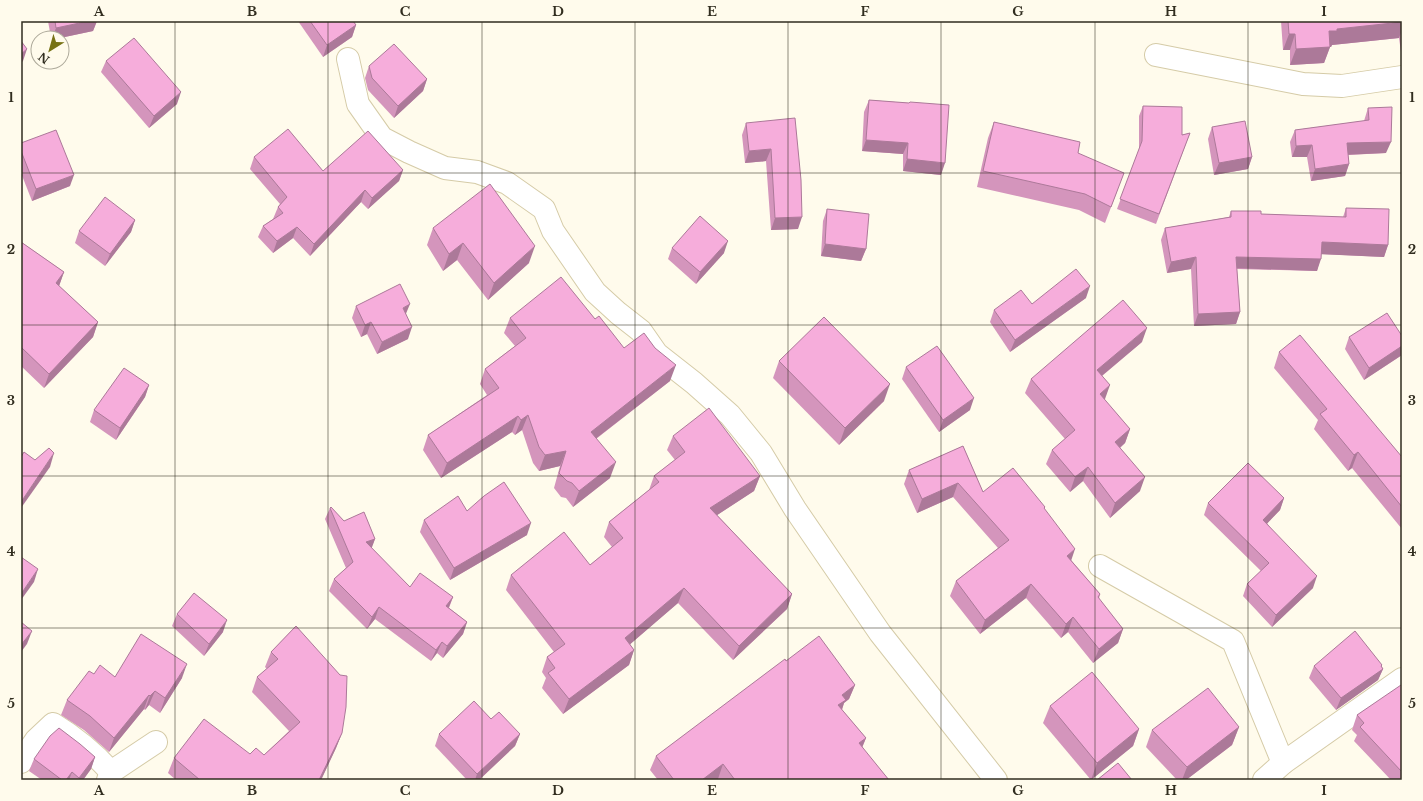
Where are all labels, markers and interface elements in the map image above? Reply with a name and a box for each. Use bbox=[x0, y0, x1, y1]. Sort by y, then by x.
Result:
text: A bbox=[93, 3, 105, 20]
text: B bbox=[247, 3, 257, 20]
text: C bbox=[400, 3, 411, 20]
text: D bbox=[552, 3, 564, 20]
text: E bbox=[707, 3, 717, 20]
text: F bbox=[861, 3, 870, 20]
text: G bbox=[1012, 3, 1024, 20]
text: H bbox=[1165, 3, 1177, 20]
text: I bbox=[1321, 3, 1327, 20]
north arrow bbox=[30, 30, 70, 70]
text: N bbox=[35, 49, 52, 67]
text: 1 bbox=[8, 89, 14, 106]
text: 1 bbox=[1409, 89, 1415, 106]
text: 2 bbox=[7, 241, 15, 258]
text: 2 bbox=[1408, 241, 1416, 258]
text: 3 bbox=[7, 392, 15, 409]
text: 3 bbox=[1408, 392, 1416, 409]
text: 4 bbox=[7, 543, 16, 560]
text: 4 bbox=[1408, 543, 1417, 560]
text: 5 bbox=[7, 695, 15, 712]
text: 5 bbox=[1408, 695, 1416, 712]
text: A bbox=[93, 782, 105, 799]
text: B bbox=[247, 782, 257, 799]
text: C bbox=[400, 782, 411, 799]
text: D bbox=[552, 782, 564, 799]
text: E bbox=[707, 782, 717, 799]
text: F bbox=[861, 782, 870, 799]
text: G bbox=[1012, 782, 1024, 799]
text: H bbox=[1165, 782, 1177, 799]
text: I bbox=[1321, 782, 1327, 799]

